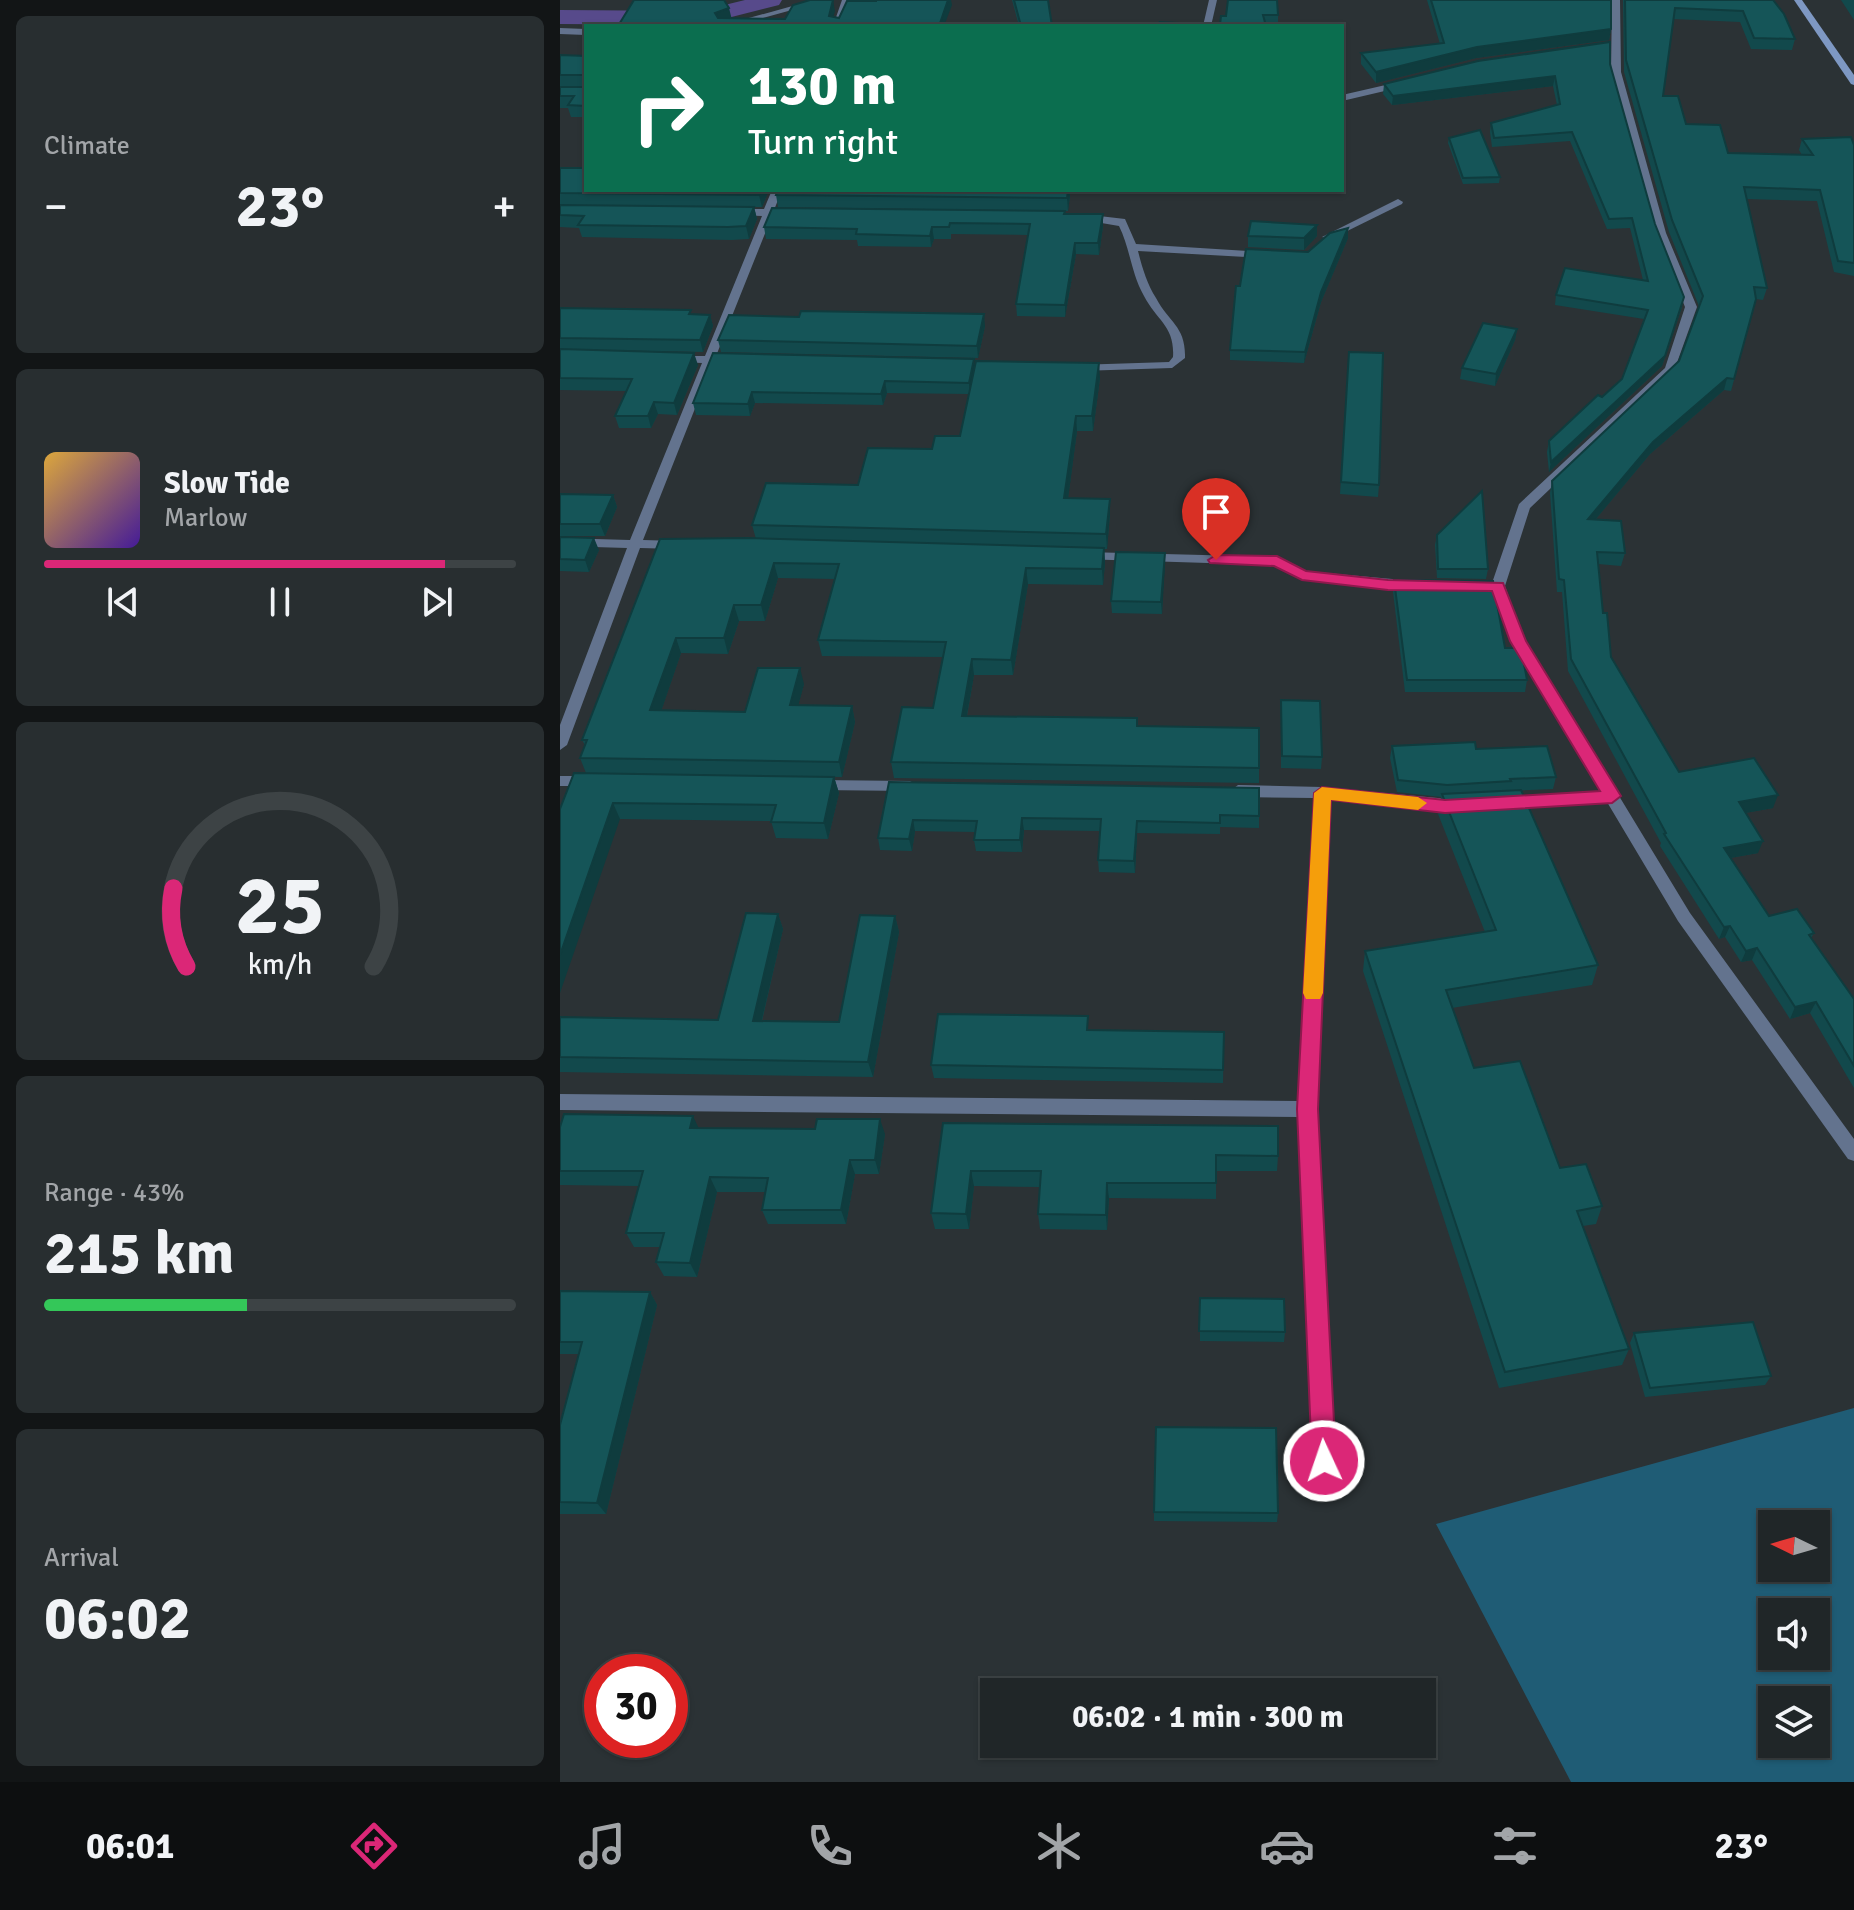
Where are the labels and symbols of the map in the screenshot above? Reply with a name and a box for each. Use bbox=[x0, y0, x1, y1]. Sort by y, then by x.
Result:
pin bbox=[1182, 478, 1250, 560]
position arrow bbox=[1282, 1419, 1366, 1503]
north arrow bbox=[1758, 1510, 1830, 1582]
speed limit sign: 30 bbox=[584, 1654, 688, 1758]

